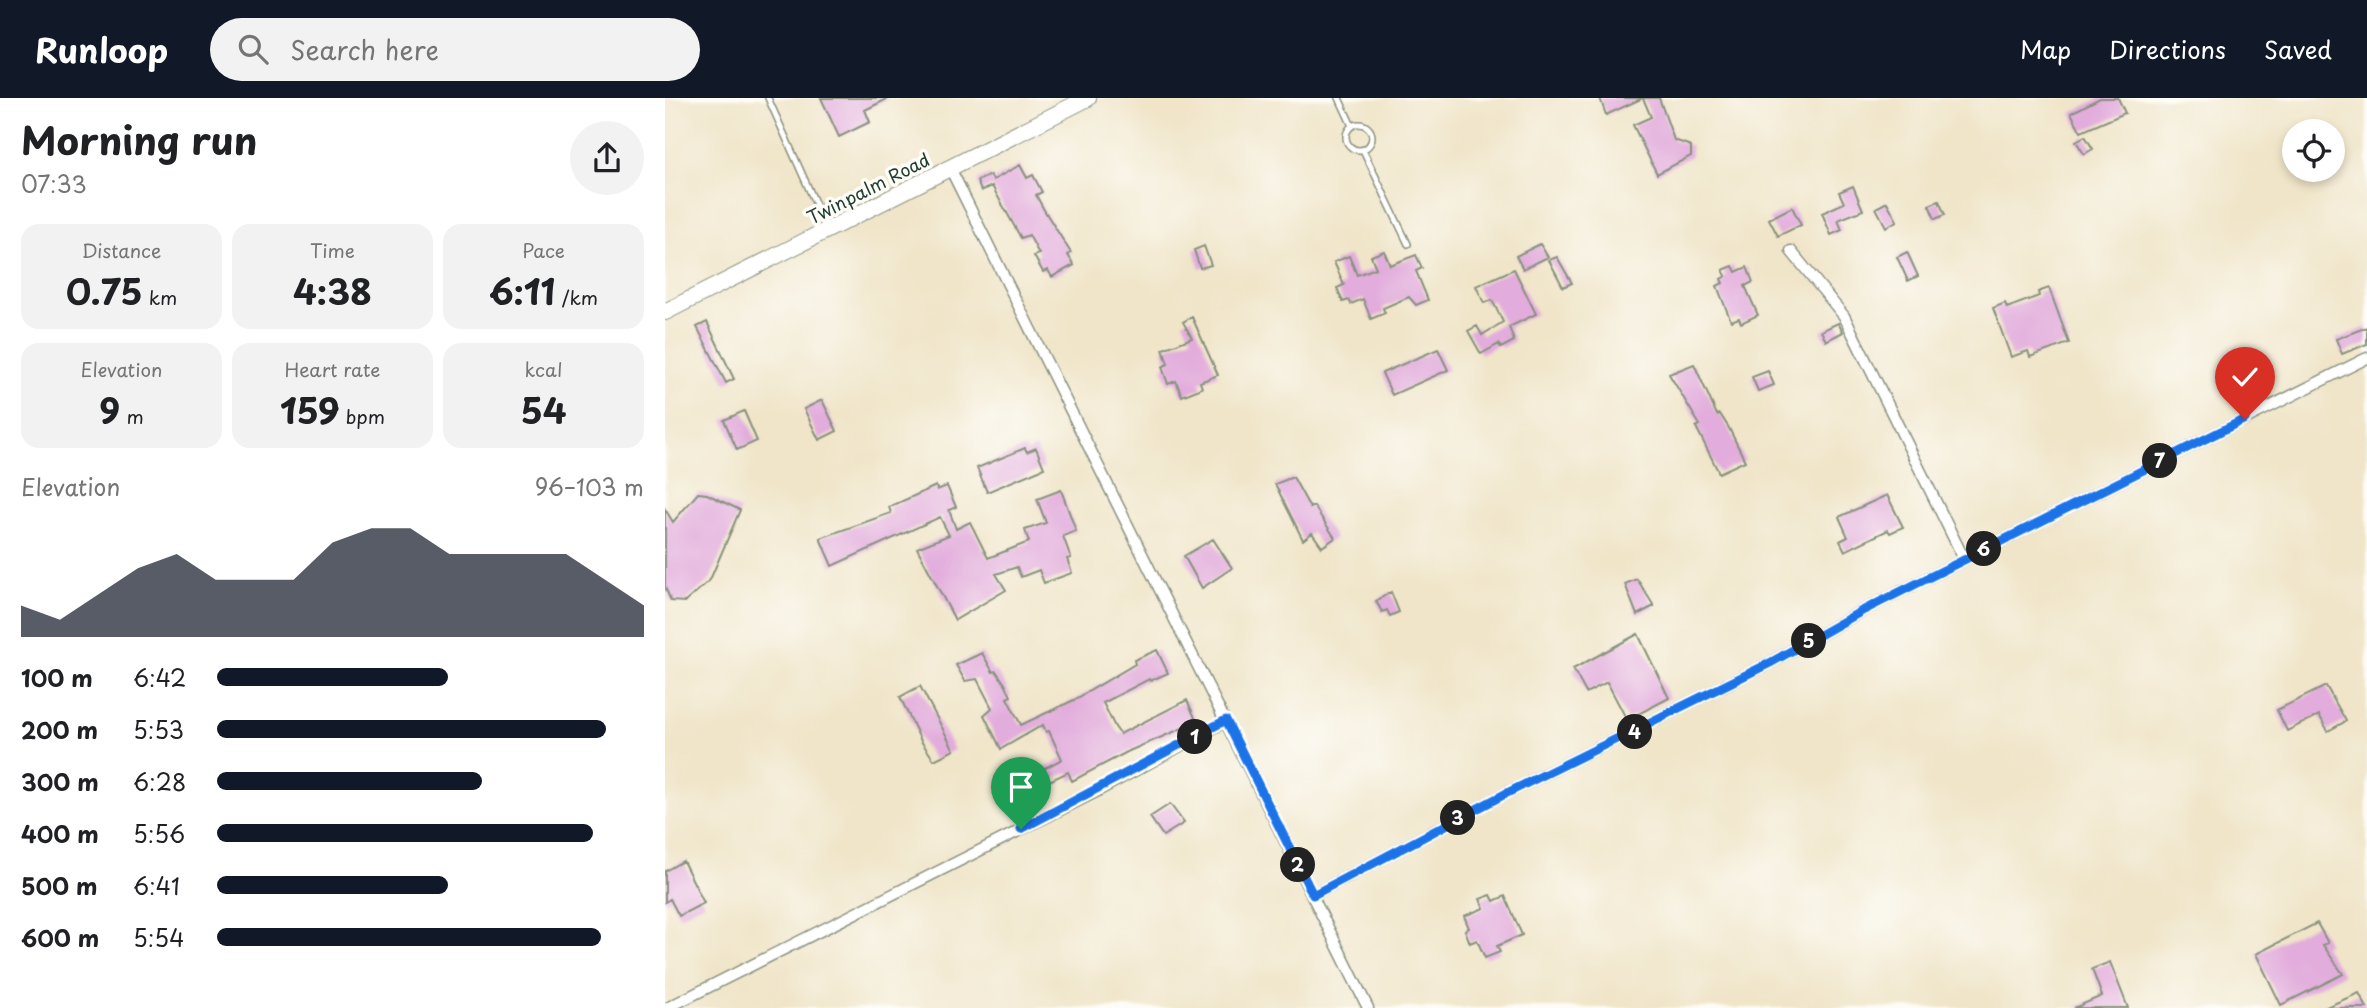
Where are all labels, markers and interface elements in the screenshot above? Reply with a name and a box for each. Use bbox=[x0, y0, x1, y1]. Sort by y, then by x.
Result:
search box bbox=[210, 18, 700, 81]
text: Runloop bbox=[35, 24, 168, 74]
icon: search bbox=[234, 30, 272, 68]
text: Search here bbox=[290, 30, 439, 69]
text: Map bbox=[2020, 31, 2071, 67]
text: Directions bbox=[2109, 31, 2226, 67]
text: Saved bbox=[2264, 31, 2332, 67]
text: Morning run bbox=[21, 111, 257, 168]
map controls bbox=[2282, 119, 2345, 182]
button: locate bbox=[2282, 119, 2345, 182]
button: share bbox=[570, 121, 644, 195]
street label: Twinpalm Road bbox=[802, 145, 934, 231]
text: 07:33 bbox=[21, 166, 87, 201]
text: Distance bbox=[82, 236, 161, 264]
text: Time bbox=[310, 236, 355, 264]
text: Pace bbox=[522, 236, 565, 264]
text: 0.75 bbox=[66, 264, 143, 317]
text: 4:38 bbox=[293, 264, 372, 317]
text: 6:11 bbox=[489, 264, 556, 317]
text: km bbox=[143, 283, 177, 311]
text: /km bbox=[556, 283, 598, 311]
pin bbox=[2215, 347, 2275, 419]
text: Elevation bbox=[81, 355, 162, 383]
text: Heart rate bbox=[285, 355, 380, 383]
text: kcal bbox=[525, 355, 562, 383]
icon: check bbox=[2226, 358, 2264, 396]
text: 9 bbox=[99, 383, 120, 436]
text: 159 bbox=[280, 383, 340, 436]
text: 54 bbox=[520, 383, 567, 436]
text: m bbox=[120, 402, 144, 430]
text: bpm bbox=[340, 402, 385, 430]
pin: 7 bbox=[2143, 444, 2177, 478]
text: 7 bbox=[2154, 446, 2165, 474]
text: Elevation bbox=[21, 469, 120, 504]
text: 96–103 m bbox=[535, 469, 644, 504]
pin: 6 bbox=[1967, 532, 2001, 566]
text: 6 bbox=[1977, 534, 1990, 562]
pin: 5 bbox=[1791, 624, 1827, 658]
text: 5 bbox=[1802, 626, 1815, 654]
text: 100 m bbox=[21, 660, 93, 695]
text: 6:42 bbox=[133, 660, 186, 695]
text: 200 m bbox=[21, 712, 98, 747]
text: 5:53 bbox=[133, 712, 184, 747]
pin: 4 bbox=[1618, 714, 1653, 750]
text: 4 bbox=[1628, 717, 1641, 745]
pin: 1 bbox=[1177, 720, 1213, 754]
text: 1 bbox=[1190, 722, 1199, 750]
pin bbox=[991, 757, 1051, 829]
text: 300 m bbox=[21, 764, 99, 799]
text: 6:28 bbox=[133, 764, 186, 799]
icon: arrive bbox=[1002, 768, 1040, 806]
pin: 3 bbox=[1441, 800, 1475, 836]
text: 3 bbox=[1451, 803, 1464, 831]
text: 400 m bbox=[21, 816, 99, 851]
text: 5:56 bbox=[133, 816, 185, 851]
pin: 2 bbox=[1281, 848, 1315, 882]
text: 2 bbox=[1291, 850, 1304, 878]
text: 500 m bbox=[21, 868, 98, 903]
text: 6:41 bbox=[133, 868, 180, 903]
text: 600 m bbox=[21, 920, 99, 955]
text: 5:54 bbox=[133, 920, 184, 955]

